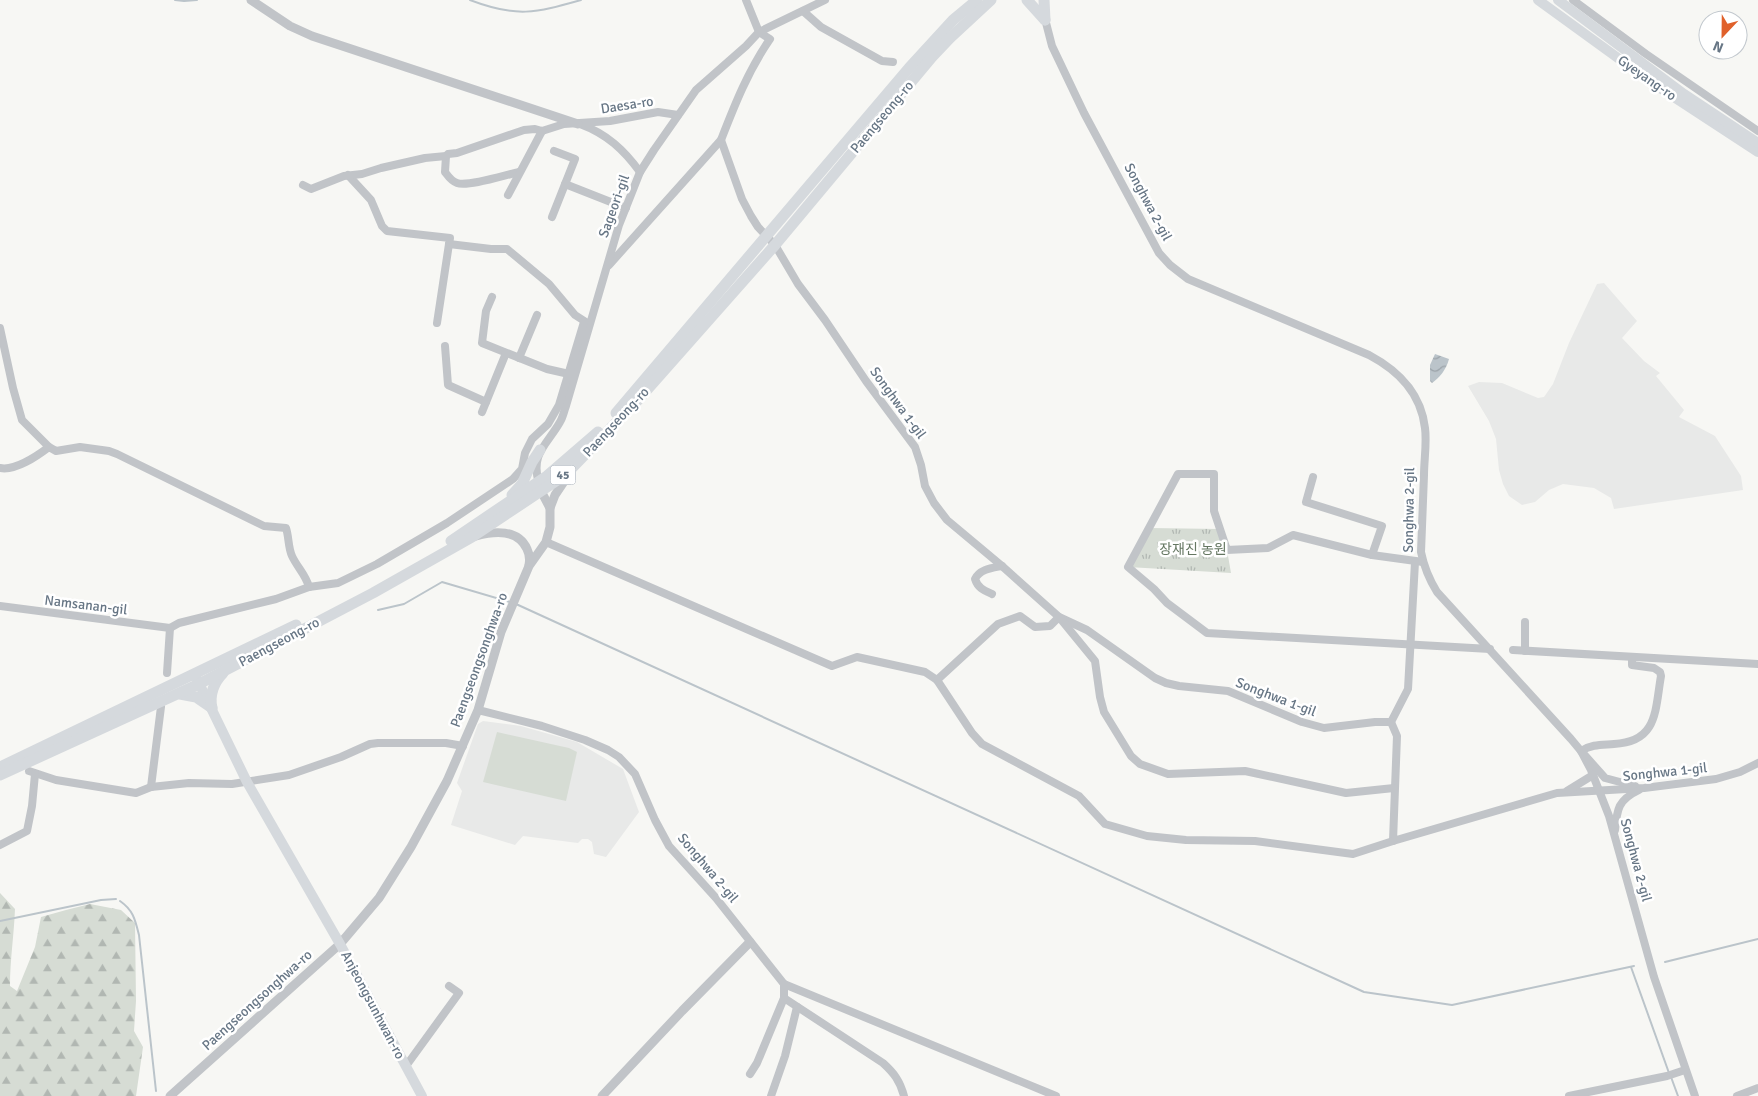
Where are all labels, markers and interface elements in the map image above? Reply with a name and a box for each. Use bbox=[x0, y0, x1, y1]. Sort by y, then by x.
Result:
north arrow bbox=[1698, 10, 1748, 60]
text: N bbox=[1711, 37, 1726, 56]
street label: Gyeyang-ro bbox=[1614, 52, 1680, 104]
street label: Paengseong-ro bbox=[847, 77, 917, 157]
street label: Daesa-ro bbox=[599, 92, 655, 118]
street label: Songhwa 2-gil bbox=[1120, 160, 1176, 244]
street label: Sageori-gil bbox=[595, 172, 633, 240]
street label: Songhwa 1-gil bbox=[866, 364, 930, 442]
street label: Paengseong-ro bbox=[579, 384, 653, 460]
road number: 45 bbox=[550, 466, 576, 484]
street label: Songhwa 2-gil bbox=[1400, 467, 1418, 553]
park label: 장재진 농원 bbox=[1159, 541, 1227, 558]
street label: Paengseongsonghwa-ro bbox=[447, 590, 511, 730]
street label: Namsanan-gil bbox=[44, 591, 128, 619]
street label: Paengseong-ro bbox=[236, 614, 322, 670]
street label: Songhwa 1-gil bbox=[1233, 674, 1319, 720]
street label: Songhwa 1-gil bbox=[1622, 759, 1708, 785]
street label: Songhwa 2-gil bbox=[1617, 817, 1655, 903]
street label: Songhwa 2-gil bbox=[674, 830, 742, 906]
street label: Paengseongsonghwa-ro bbox=[198, 946, 316, 1054]
street label: Anjeongsunhwan-ro bbox=[337, 948, 409, 1062]

